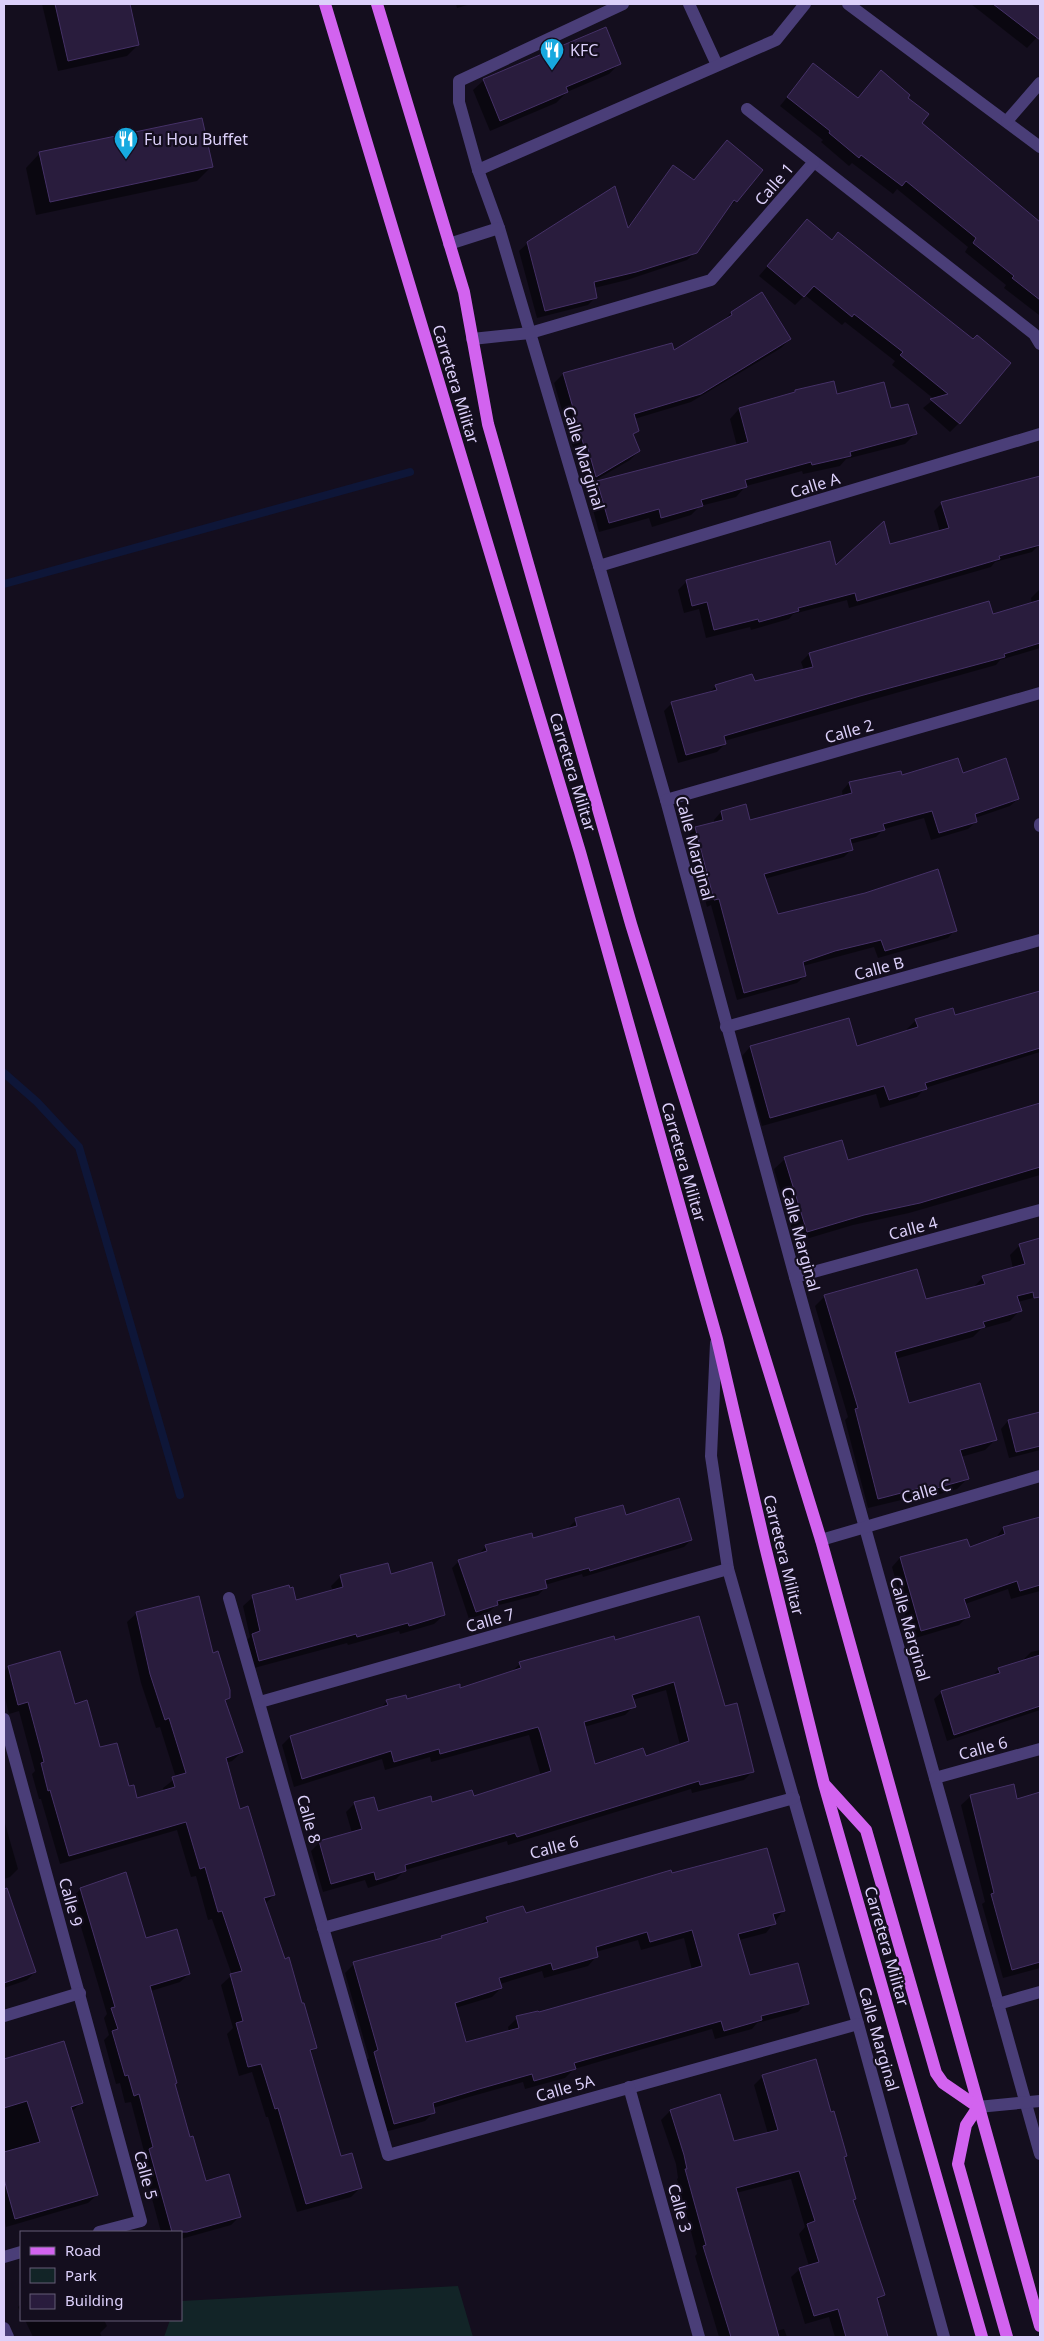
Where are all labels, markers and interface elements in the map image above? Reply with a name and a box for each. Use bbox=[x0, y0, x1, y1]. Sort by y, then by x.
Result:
restaurant icon: KFC bbox=[539, 37, 565, 71]
place label: KFC bbox=[570, 39, 598, 61]
restaurant icon: Fu Hou Buffet bbox=[113, 126, 139, 160]
place label: Fu Hou Buffet bbox=[144, 128, 248, 150]
street label: Calle 1 bbox=[749, 158, 799, 210]
street label: Carretera Militar bbox=[427, 322, 485, 447]
street label: Calle Marginal bbox=[558, 403, 610, 513]
street label: Calle A bbox=[788, 467, 843, 503]
street label: Carretera Militar bbox=[544, 710, 602, 835]
street label: Calle 2 bbox=[822, 714, 876, 748]
street label: Calle Marginal bbox=[670, 793, 720, 903]
street label: Calle B bbox=[852, 951, 906, 985]
street label: Carretera Militar bbox=[656, 1100, 712, 1225]
street label: Calle Marginal bbox=[776, 1184, 826, 1294]
street label: Calle 4 bbox=[886, 1211, 940, 1245]
street label: Calle C bbox=[899, 1473, 953, 1509]
street label: Carretera Militar bbox=[758, 1492, 810, 1618]
street label: Calle Marginal bbox=[885, 1574, 935, 1684]
street label: Calle 7 bbox=[463, 1603, 517, 1637]
street label: Calle 6 bbox=[956, 1731, 1010, 1765]
street label: Calle 8 bbox=[292, 1792, 326, 1846]
street label: Calle 6 bbox=[527, 1830, 581, 1864]
street label: Calle 9 bbox=[54, 1875, 88, 1929]
street label: Carretera Militar bbox=[859, 1884, 915, 2009]
street label: Calle Marginal bbox=[854, 1984, 904, 2094]
street label: Calle 5A bbox=[533, 2069, 598, 2107]
street label: Calle 5 bbox=[129, 2148, 163, 2202]
street label: Calle 3 bbox=[663, 2181, 697, 2235]
legend bbox=[20, 2231, 182, 2321]
text: Road bbox=[65, 2240, 101, 2260]
text: Park bbox=[65, 2265, 97, 2285]
text: Building bbox=[65, 2290, 123, 2310]

